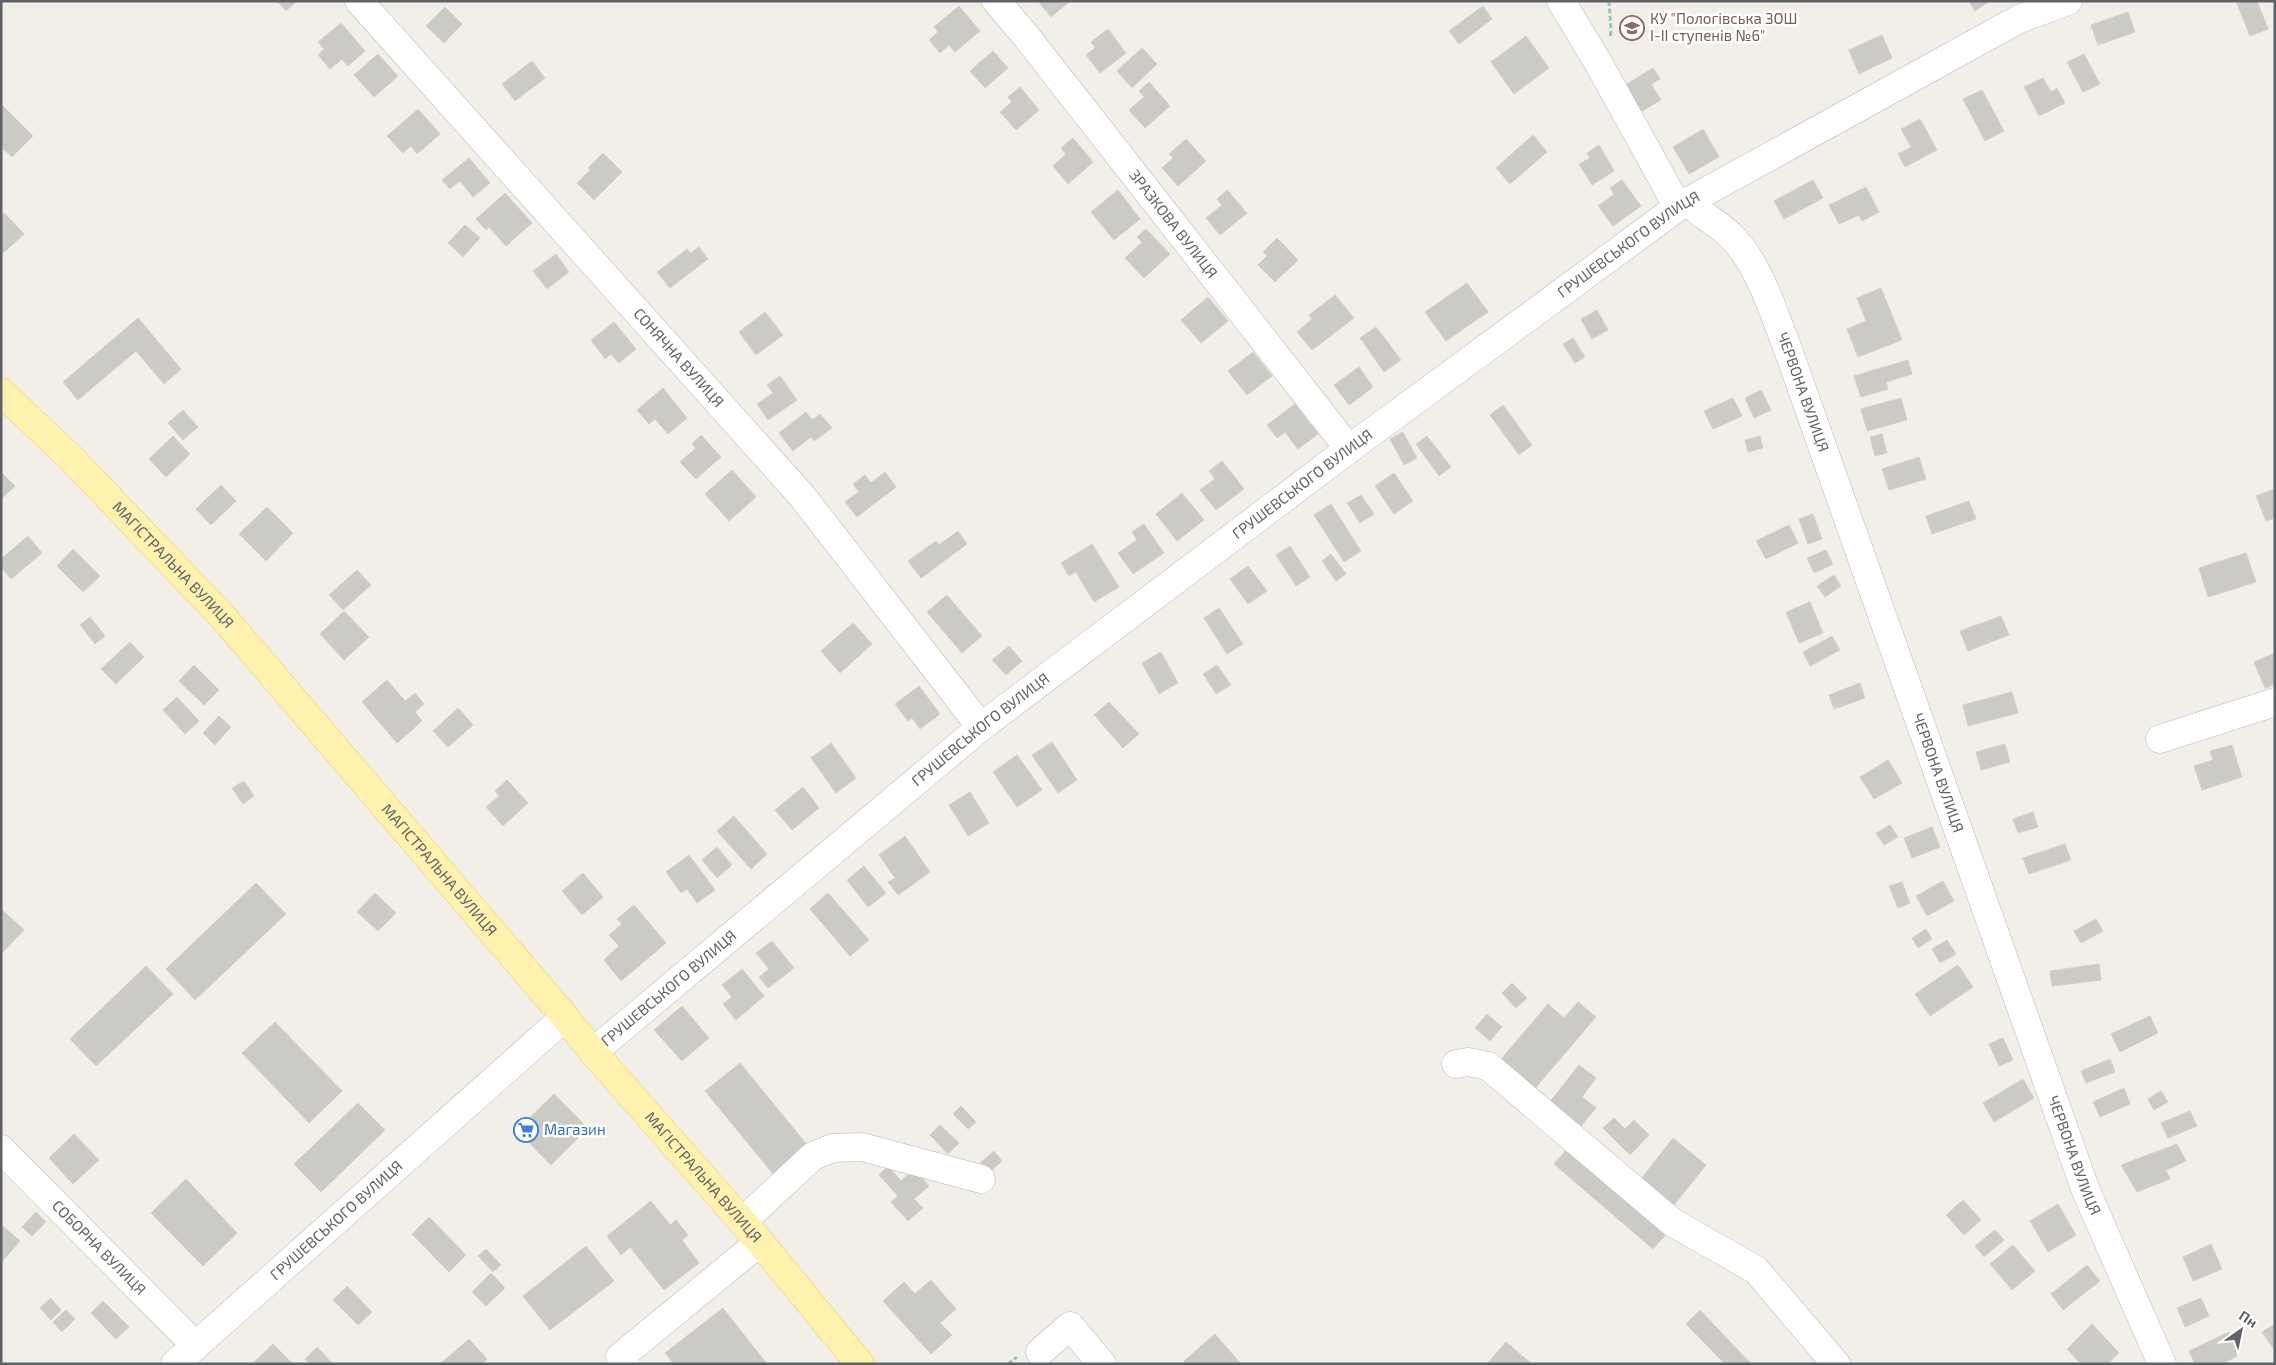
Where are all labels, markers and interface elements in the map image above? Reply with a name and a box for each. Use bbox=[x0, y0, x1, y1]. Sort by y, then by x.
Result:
place label: КУ "Пологівська ЗОШ І-ІІ ступенів №6" bbox=[1650, 9, 1797, 45]
school or university icon: КУ "Пологівська ЗОШ І-ІІ ступенів №6" bbox=[1619, 15, 1645, 41]
street label: ЗРАЗКОВА ВУЛИЦЯ bbox=[1126, 166, 1222, 281]
street label: ГРУШЕВСЬКОГО ВУЛИЦЯ bbox=[1553, 187, 1703, 301]
street label: СОНЯЧНА ВУЛИЦЯ bbox=[630, 304, 728, 410]
street label: ЧЕРВОНА ВУЛИЦЯ bbox=[1774, 330, 1833, 454]
street label: ГРУШЕВСЬКОГО ВУЛИЦЯ bbox=[1228, 425, 1376, 542]
street label: МАГІСТРАЛЬНА ВУЛИЦЯ bbox=[109, 497, 238, 631]
street label: ГРУШЕВСЬКОГО ВУЛИЦЯ bbox=[907, 669, 1052, 789]
street label: ЧЕРВОНА ВУЛИЦЯ bbox=[1909, 710, 1968, 835]
street label: МАГІСТРАЛЬНА ВУЛИЦЯ bbox=[379, 800, 501, 939]
street label: ГРУШЕВСЬКОГО ВУЛИЦЯ bbox=[597, 926, 740, 1049]
street label: ЧЕРВОНА ВУЛИЦЯ bbox=[2045, 1093, 2105, 1217]
street label: МАГІСТРАЛЬНА ВУЛИЦЯ bbox=[642, 1108, 766, 1246]
supermarket icon: Магазин bbox=[513, 1117, 539, 1143]
place label: Магазин bbox=[544, 1120, 606, 1138]
street label: ГРУШЕВСЬКОГО ВУЛИЦЯ bbox=[266, 1156, 406, 1283]
street label: СОБОРНА ВУЛИЦЯ bbox=[49, 1196, 150, 1298]
north arrow bbox=[2216, 1305, 2266, 1355]
text: Пн bbox=[2236, 1307, 2261, 1331]

